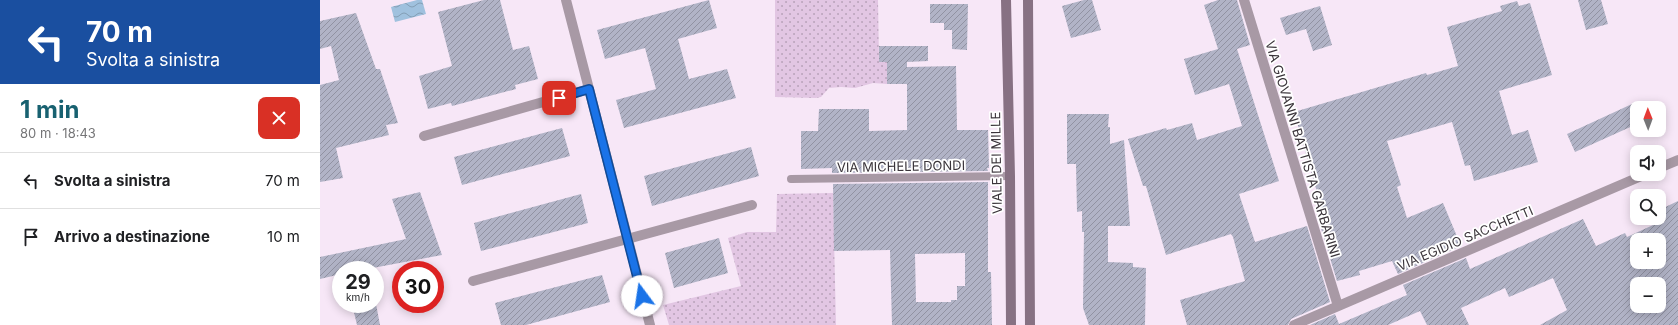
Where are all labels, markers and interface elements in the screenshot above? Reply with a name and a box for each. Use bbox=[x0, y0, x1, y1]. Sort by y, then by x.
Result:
text: 70 m bbox=[86, 15, 153, 49]
icon: left bbox=[20, 16, 72, 68]
street label: VIA GIOVANNI BATTISTA GARBARINI bbox=[1262, 39, 1344, 259]
text: Svolta a sinistra bbox=[86, 49, 220, 70]
pin bbox=[542, 81, 576, 115]
icon: arrive bbox=[548, 87, 570, 109]
text: 1 min bbox=[20, 95, 79, 124]
button: close bbox=[258, 97, 300, 139]
north arrow bbox=[1630, 101, 1666, 137]
map controls bbox=[1630, 101, 1666, 313]
street label: VIALE DEI MILLE bbox=[987, 112, 1005, 214]
text: 80 m · 18:43 bbox=[20, 125, 96, 141]
button: sound bbox=[1630, 145, 1666, 181]
street label: VIA MICHELE DONDI bbox=[837, 157, 965, 175]
icon: left bbox=[20, 170, 42, 192]
text: Svolta a sinistra bbox=[54, 171, 171, 190]
text: 70 m bbox=[265, 171, 300, 190]
button: search bbox=[1630, 189, 1666, 225]
street label: VIA EGIDIO SACCHETTI bbox=[1395, 202, 1535, 274]
icon: arrive bbox=[20, 226, 42, 248]
text: Arrivo a destinazione bbox=[54, 227, 210, 246]
text: 10 m bbox=[267, 227, 300, 246]
button: + bbox=[1630, 233, 1666, 269]
speed limit sign: 30 bbox=[392, 261, 444, 313]
text: 29 bbox=[345, 270, 371, 294]
position arrow bbox=[621, 275, 663, 317]
button: − bbox=[1630, 277, 1666, 313]
text: km/h bbox=[346, 291, 370, 303]

